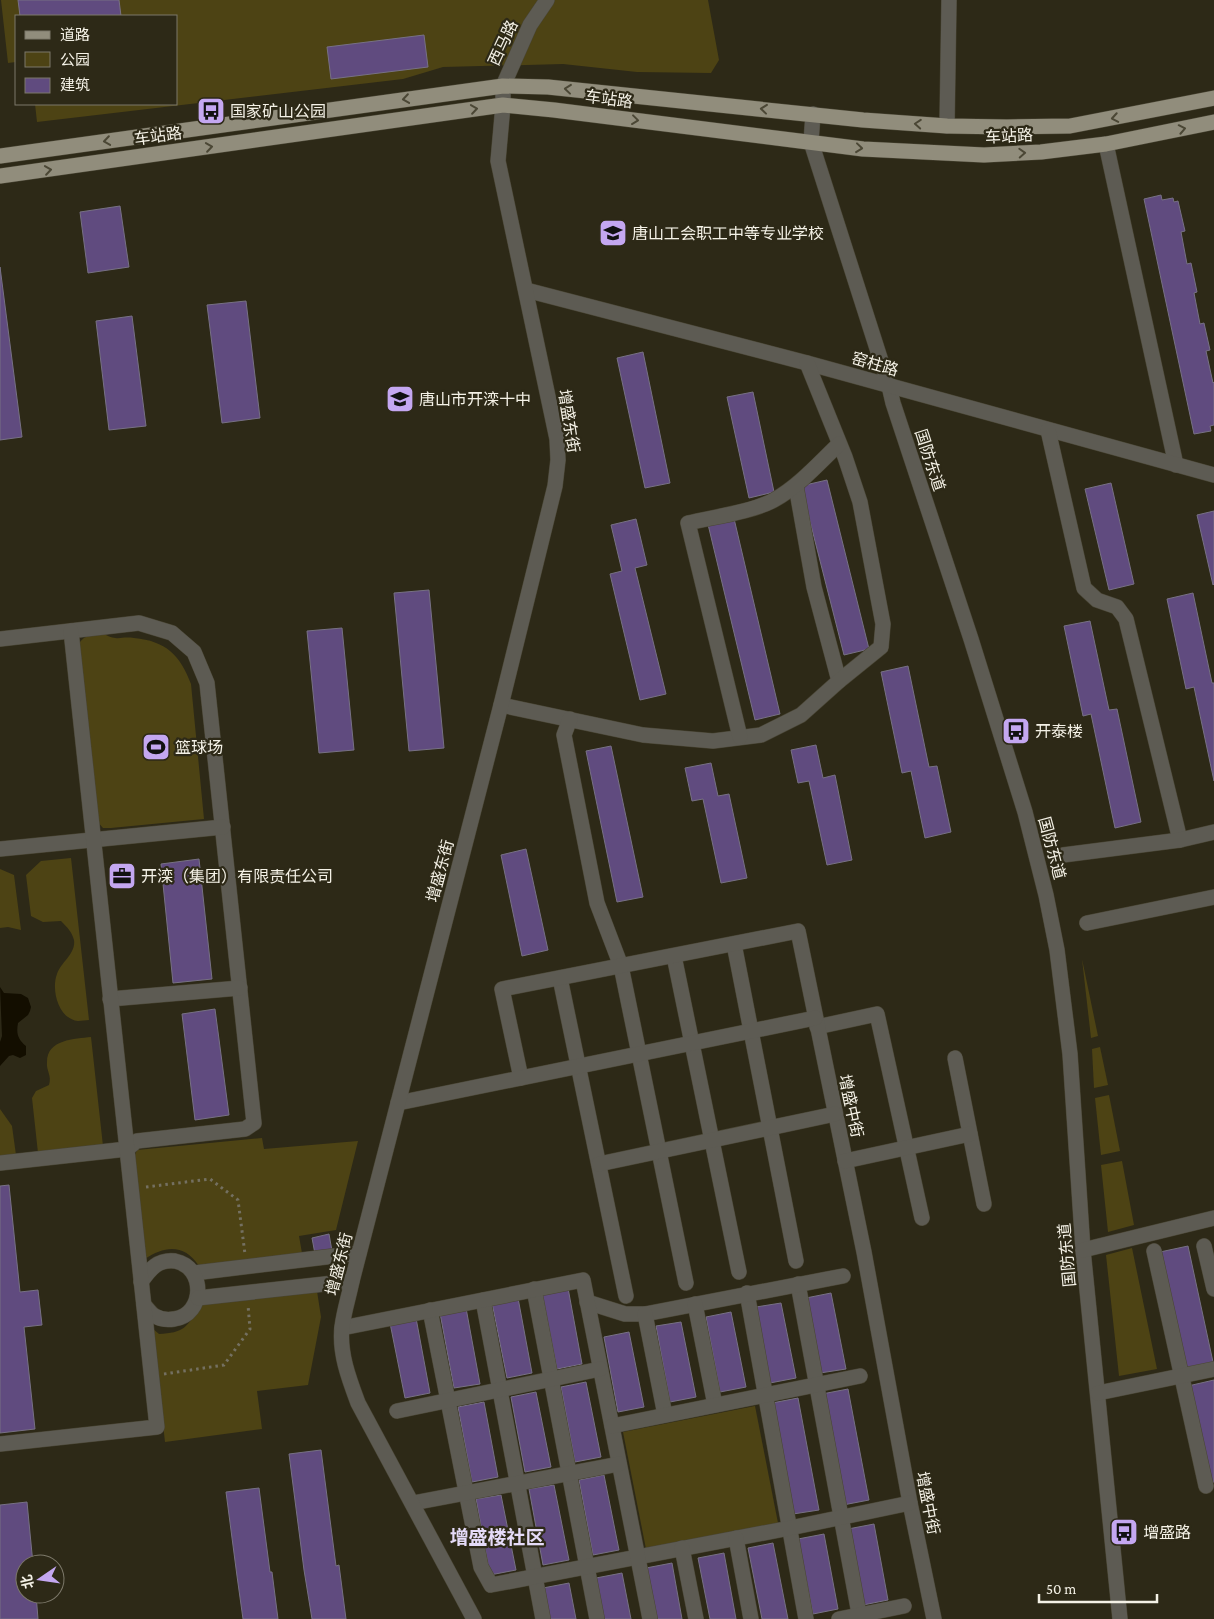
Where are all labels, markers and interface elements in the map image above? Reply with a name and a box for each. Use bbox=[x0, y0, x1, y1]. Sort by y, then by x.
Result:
legend bbox=[15, 15, 178, 105]
street label: 西马路 bbox=[485, 18, 521, 68]
text: 道路 bbox=[60, 27, 90, 43]
text: 公园 bbox=[60, 52, 90, 68]
text: 建筑 bbox=[60, 77, 90, 93]
one-way arrow bbox=[563, 84, 571, 95]
street label: 车站路 bbox=[584, 88, 634, 110]
one-way arrow bbox=[402, 93, 410, 104]
bus stop icon: 国家矿山公园 bbox=[196, 96, 226, 126]
place label: 国家矿山公园 bbox=[230, 103, 326, 120]
one-way arrow bbox=[760, 104, 768, 115]
one-way arrow bbox=[470, 105, 478, 115]
one-way arrow bbox=[1110, 113, 1119, 123]
one-way arrow bbox=[632, 114, 640, 125]
one-way arrow bbox=[914, 118, 922, 129]
street label: 车站路 bbox=[133, 124, 183, 148]
one-way arrow bbox=[1178, 124, 1186, 135]
street label: 车站路 bbox=[985, 126, 1033, 146]
one-way arrow bbox=[102, 135, 111, 145]
one-way arrow bbox=[206, 142, 214, 153]
one-way arrow bbox=[856, 142, 864, 153]
one-way arrow bbox=[1018, 148, 1026, 159]
one-way arrow bbox=[44, 165, 53, 175]
school or university icon: 唐山工会职工中等专业学校 bbox=[598, 218, 628, 248]
place label: 唐山工会职工中等专业学校 bbox=[632, 225, 824, 242]
street label: 窑柱路 bbox=[850, 349, 900, 379]
school or university icon: 唐山市开滦十中 bbox=[385, 384, 415, 414]
street label: 增盛东街 bbox=[556, 388, 582, 454]
place label: 唐山市开滦十中 bbox=[419, 391, 531, 408]
street label: 国防东道 bbox=[912, 427, 948, 493]
bus stop icon: 开泰楼 bbox=[1001, 716, 1031, 746]
place label: 开泰楼 bbox=[1035, 723, 1083, 740]
sports icon: 篮球场 bbox=[141, 732, 171, 762]
place label: 篮球场 bbox=[175, 739, 223, 756]
street label: 国防东道 bbox=[1036, 815, 1068, 881]
street label: 增盛东街 bbox=[424, 838, 456, 904]
office icon: 开滦（集团）有限责任公司 bbox=[107, 861, 137, 891]
place label: 开滦（集团）有限责任公司 bbox=[141, 868, 333, 885]
street label: 增盛中街 bbox=[836, 1073, 866, 1139]
street label: 国防东道 bbox=[1056, 1222, 1078, 1288]
street label: 增盛东街 bbox=[323, 1231, 355, 1297]
street label: 增盛中街 bbox=[914, 1470, 942, 1536]
bus stop icon: 增盛路 bbox=[1109, 1517, 1139, 1547]
place label: 增盛路 bbox=[1143, 1524, 1191, 1541]
district label: 增盛楼社区 bbox=[449, 1527, 545, 1548]
north arrow bbox=[15, 1554, 65, 1604]
scale bar bbox=[1039, 1572, 1156, 1604]
text: 北 bbox=[18, 1573, 37, 1591]
text: 50 m bbox=[1046, 1581, 1076, 1597]

